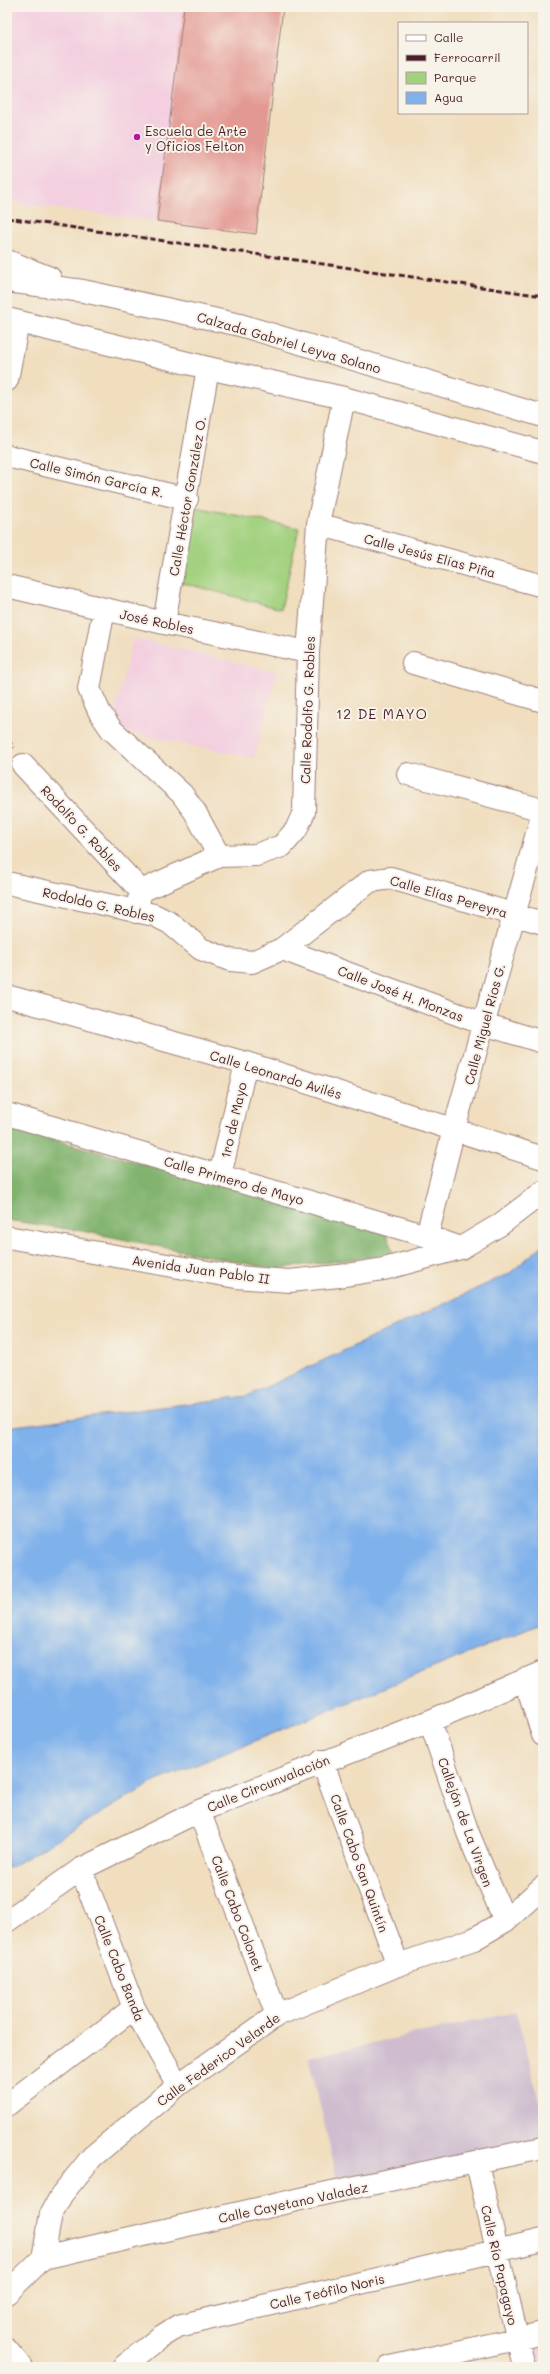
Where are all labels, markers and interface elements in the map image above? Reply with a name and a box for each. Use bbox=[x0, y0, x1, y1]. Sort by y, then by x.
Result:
legend bbox=[398, 22, 528, 114]
text: Calle bbox=[434, 29, 464, 45]
text: Ferrocarril bbox=[434, 49, 501, 65]
text: Parque bbox=[434, 69, 477, 85]
text: Agua bbox=[434, 89, 463, 105]
place label: Escuela de Arte y Oficios Felton bbox=[145, 122, 247, 154]
marker: Escuela de Arte y Oficios Felton bbox=[132, 132, 142, 142]
street label: Calzada Gabriel Leyva Solano bbox=[195, 308, 383, 377]
street label: Calle Héctor González O. bbox=[165, 415, 209, 577]
street label: Calle Simón García R. bbox=[28, 453, 166, 501]
street label: Calle Jesús Elías Piña bbox=[362, 529, 498, 581]
street label: José Robles bbox=[118, 605, 196, 637]
street label: Calle Rodolfo G. Robles bbox=[296, 636, 318, 784]
district label: 12 DE MAYO bbox=[336, 704, 428, 723]
street label: Rodolfo G. Robles bbox=[38, 781, 126, 875]
street label: Calle Elías Pereyra bbox=[388, 871, 510, 921]
street label: Rodoldo G. Robles bbox=[41, 883, 157, 925]
street label: Calle José H. Monzas bbox=[336, 961, 466, 1025]
street label: Calle Miguel Ríos G. bbox=[460, 962, 508, 1086]
street label: Calle Leonardo Avilés bbox=[208, 1046, 344, 1102]
street label: 1ro de Mayo bbox=[216, 1080, 250, 1160]
street label: Calle Primero de Mayo bbox=[162, 1152, 306, 1208]
street label: Avenida Juan Pablo II bbox=[131, 1251, 271, 1287]
street label: Calle Circunvalación bbox=[204, 1751, 332, 1815]
street label: Callejón de La Virgen bbox=[435, 1755, 497, 1889]
street label: Calle Cabo San Quintín bbox=[327, 1792, 393, 1934]
street label: Calle Cabo Colonet bbox=[208, 1853, 268, 1974]
street label: Calle Cabo Banda bbox=[91, 1912, 149, 2024]
street label: Calle Federico Velarde bbox=[153, 2009, 283, 2109]
street label: Calle Cayetano Valadez bbox=[217, 2178, 369, 2226]
street label: Calle Río Papagayo bbox=[478, 2203, 522, 2327]
street label: Calle Teófilo Noris bbox=[268, 2270, 386, 2312]

